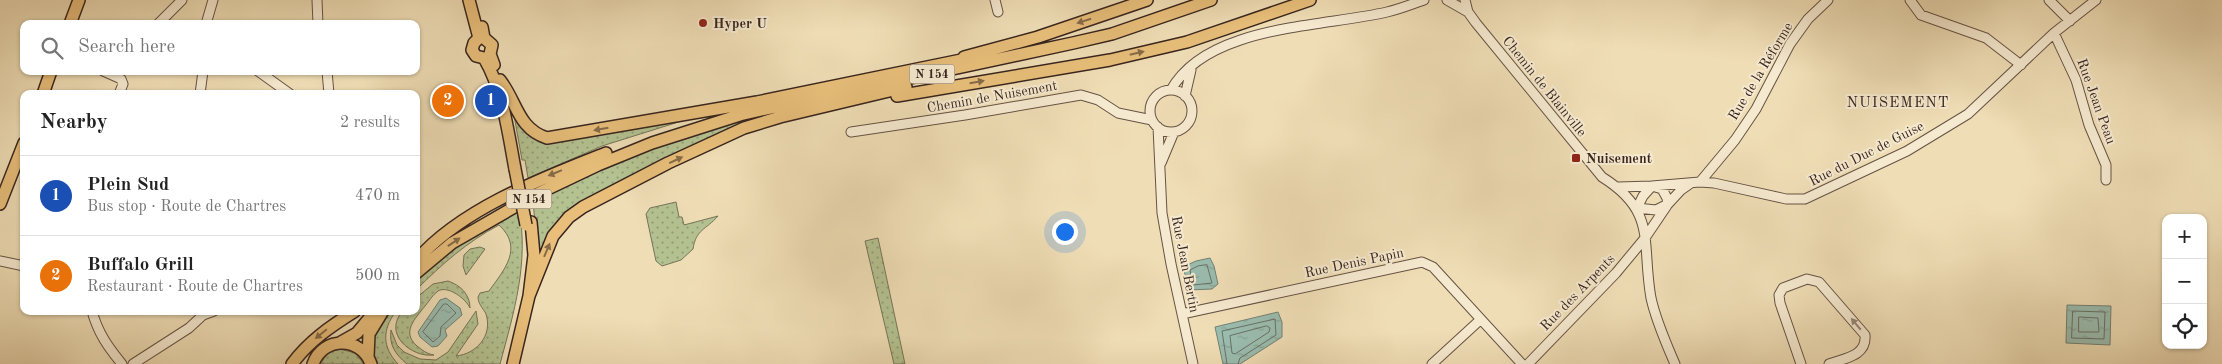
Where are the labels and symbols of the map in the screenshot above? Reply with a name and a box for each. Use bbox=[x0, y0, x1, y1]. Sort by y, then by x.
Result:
marker: Hyper U bbox=[697, 17, 709, 29]
place label: Hyper U bbox=[713, 17, 767, 31]
one-way arrow bbox=[1077, 18, 1092, 26]
street label: Rue de la Réforme bbox=[1726, 20, 1796, 123]
street label: Chemin de Blainville bbox=[1500, 34, 1589, 139]
one-way arrow bbox=[1130, 49, 1145, 57]
street label: Rue Jean Peau bbox=[2074, 57, 2118, 146]
road number: N 154 bbox=[910, 64, 954, 84]
one-way arrow bbox=[970, 77, 986, 85]
street label: Chemin de Nuisement bbox=[926, 79, 1059, 115]
pin: 2 bbox=[432, 82, 464, 120]
pin: 1 bbox=[475, 82, 507, 120]
district label: NUISEMENT bbox=[1847, 96, 1950, 111]
street label: Rue du Duc de Guise bbox=[1807, 119, 1926, 189]
one-way arrow bbox=[592, 126, 608, 134]
marker: Nuisement bbox=[1570, 152, 1582, 164]
place label: Nuisement bbox=[1586, 152, 1652, 166]
one-way arrow bbox=[669, 155, 683, 163]
one-way arrow bbox=[547, 169, 562, 177]
road number: N 154 bbox=[506, 190, 552, 208]
street label: Rue Jean Bertin bbox=[1169, 215, 1201, 314]
your location bbox=[1052, 219, 1078, 245]
one-way arrow bbox=[447, 237, 461, 247]
one-way arrow bbox=[543, 243, 551, 257]
street label: Rue Denis Papin bbox=[1303, 246, 1405, 280]
street label: Rue des Arpents bbox=[1538, 252, 1618, 334]
one-way arrow bbox=[1850, 318, 1861, 331]
one-way arrow bbox=[314, 329, 327, 340]

